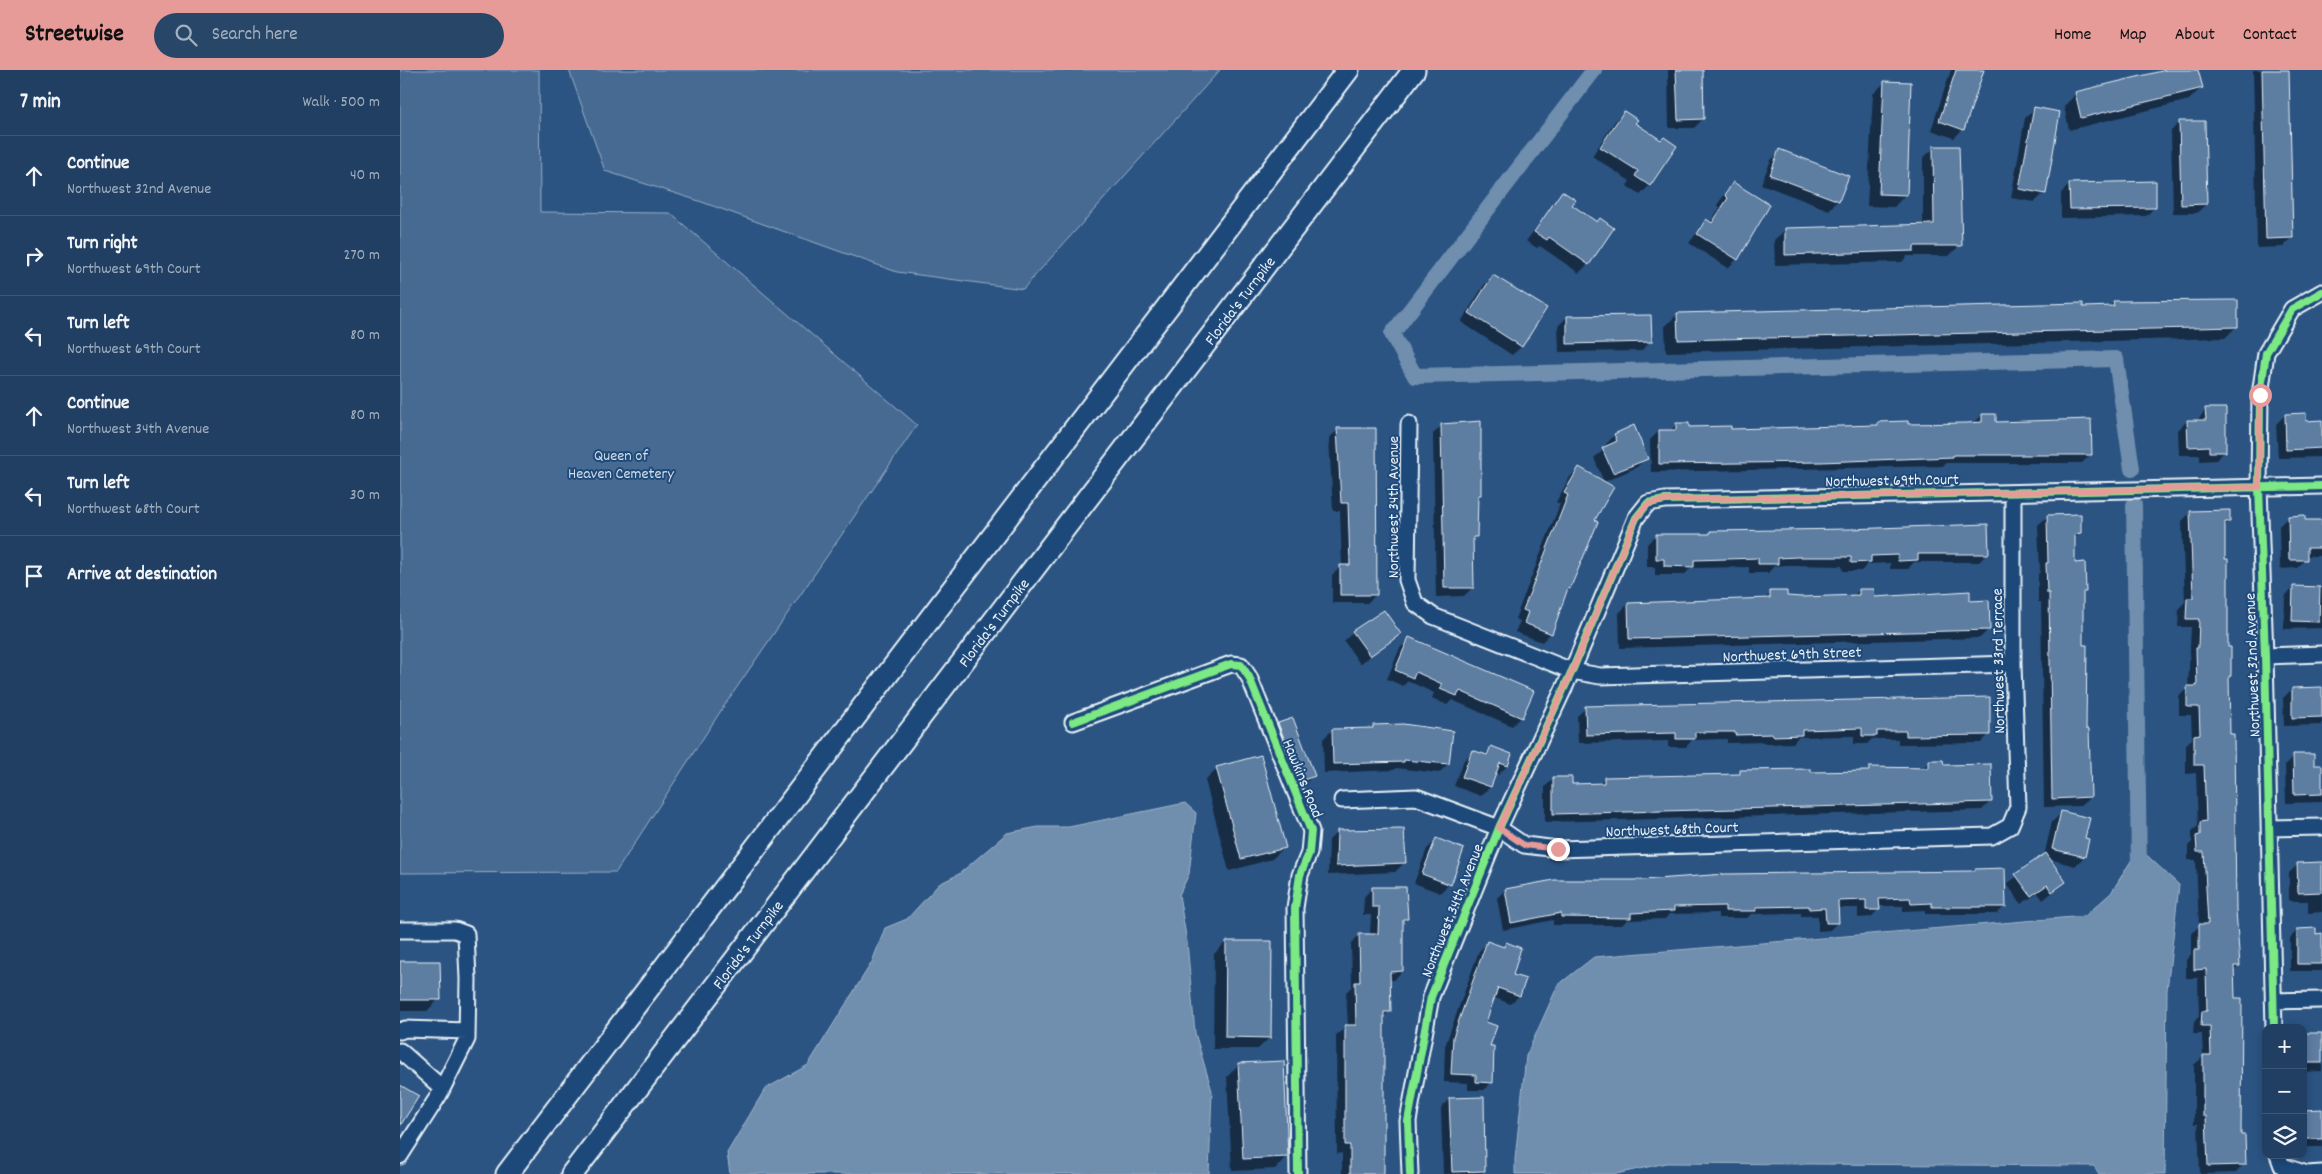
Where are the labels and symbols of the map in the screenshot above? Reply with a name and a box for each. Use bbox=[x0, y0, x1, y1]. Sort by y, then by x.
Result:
street label: Florida's Turnpike bbox=[1200, 252, 1282, 351]
route start bbox=[2249, 384, 2272, 407]
street label: Northwest 34th Avenue bbox=[1383, 436, 1406, 578]
park label: Queen of Heaven Cemetery bbox=[568, 445, 674, 486]
street label: Northwest 69th Court bbox=[1825, 469, 1959, 494]
street label: Florida's Turnpike bbox=[954, 574, 1036, 673]
street label: Northwest 33rd Terrace bbox=[1987, 588, 2012, 734]
street label: Northwest 32nd Avenue bbox=[2239, 592, 2268, 737]
street label: Northwest 69th Street bbox=[1722, 642, 1862, 669]
street label: Hawkins Road bbox=[1275, 736, 1328, 822]
street label: Northwest 68th Court bbox=[1605, 817, 1739, 844]
route end bbox=[1547, 838, 1570, 861]
street label: Northwest 34th Avenue bbox=[1416, 841, 1491, 981]
street label: Florida's Turnpike bbox=[708, 896, 790, 995]

